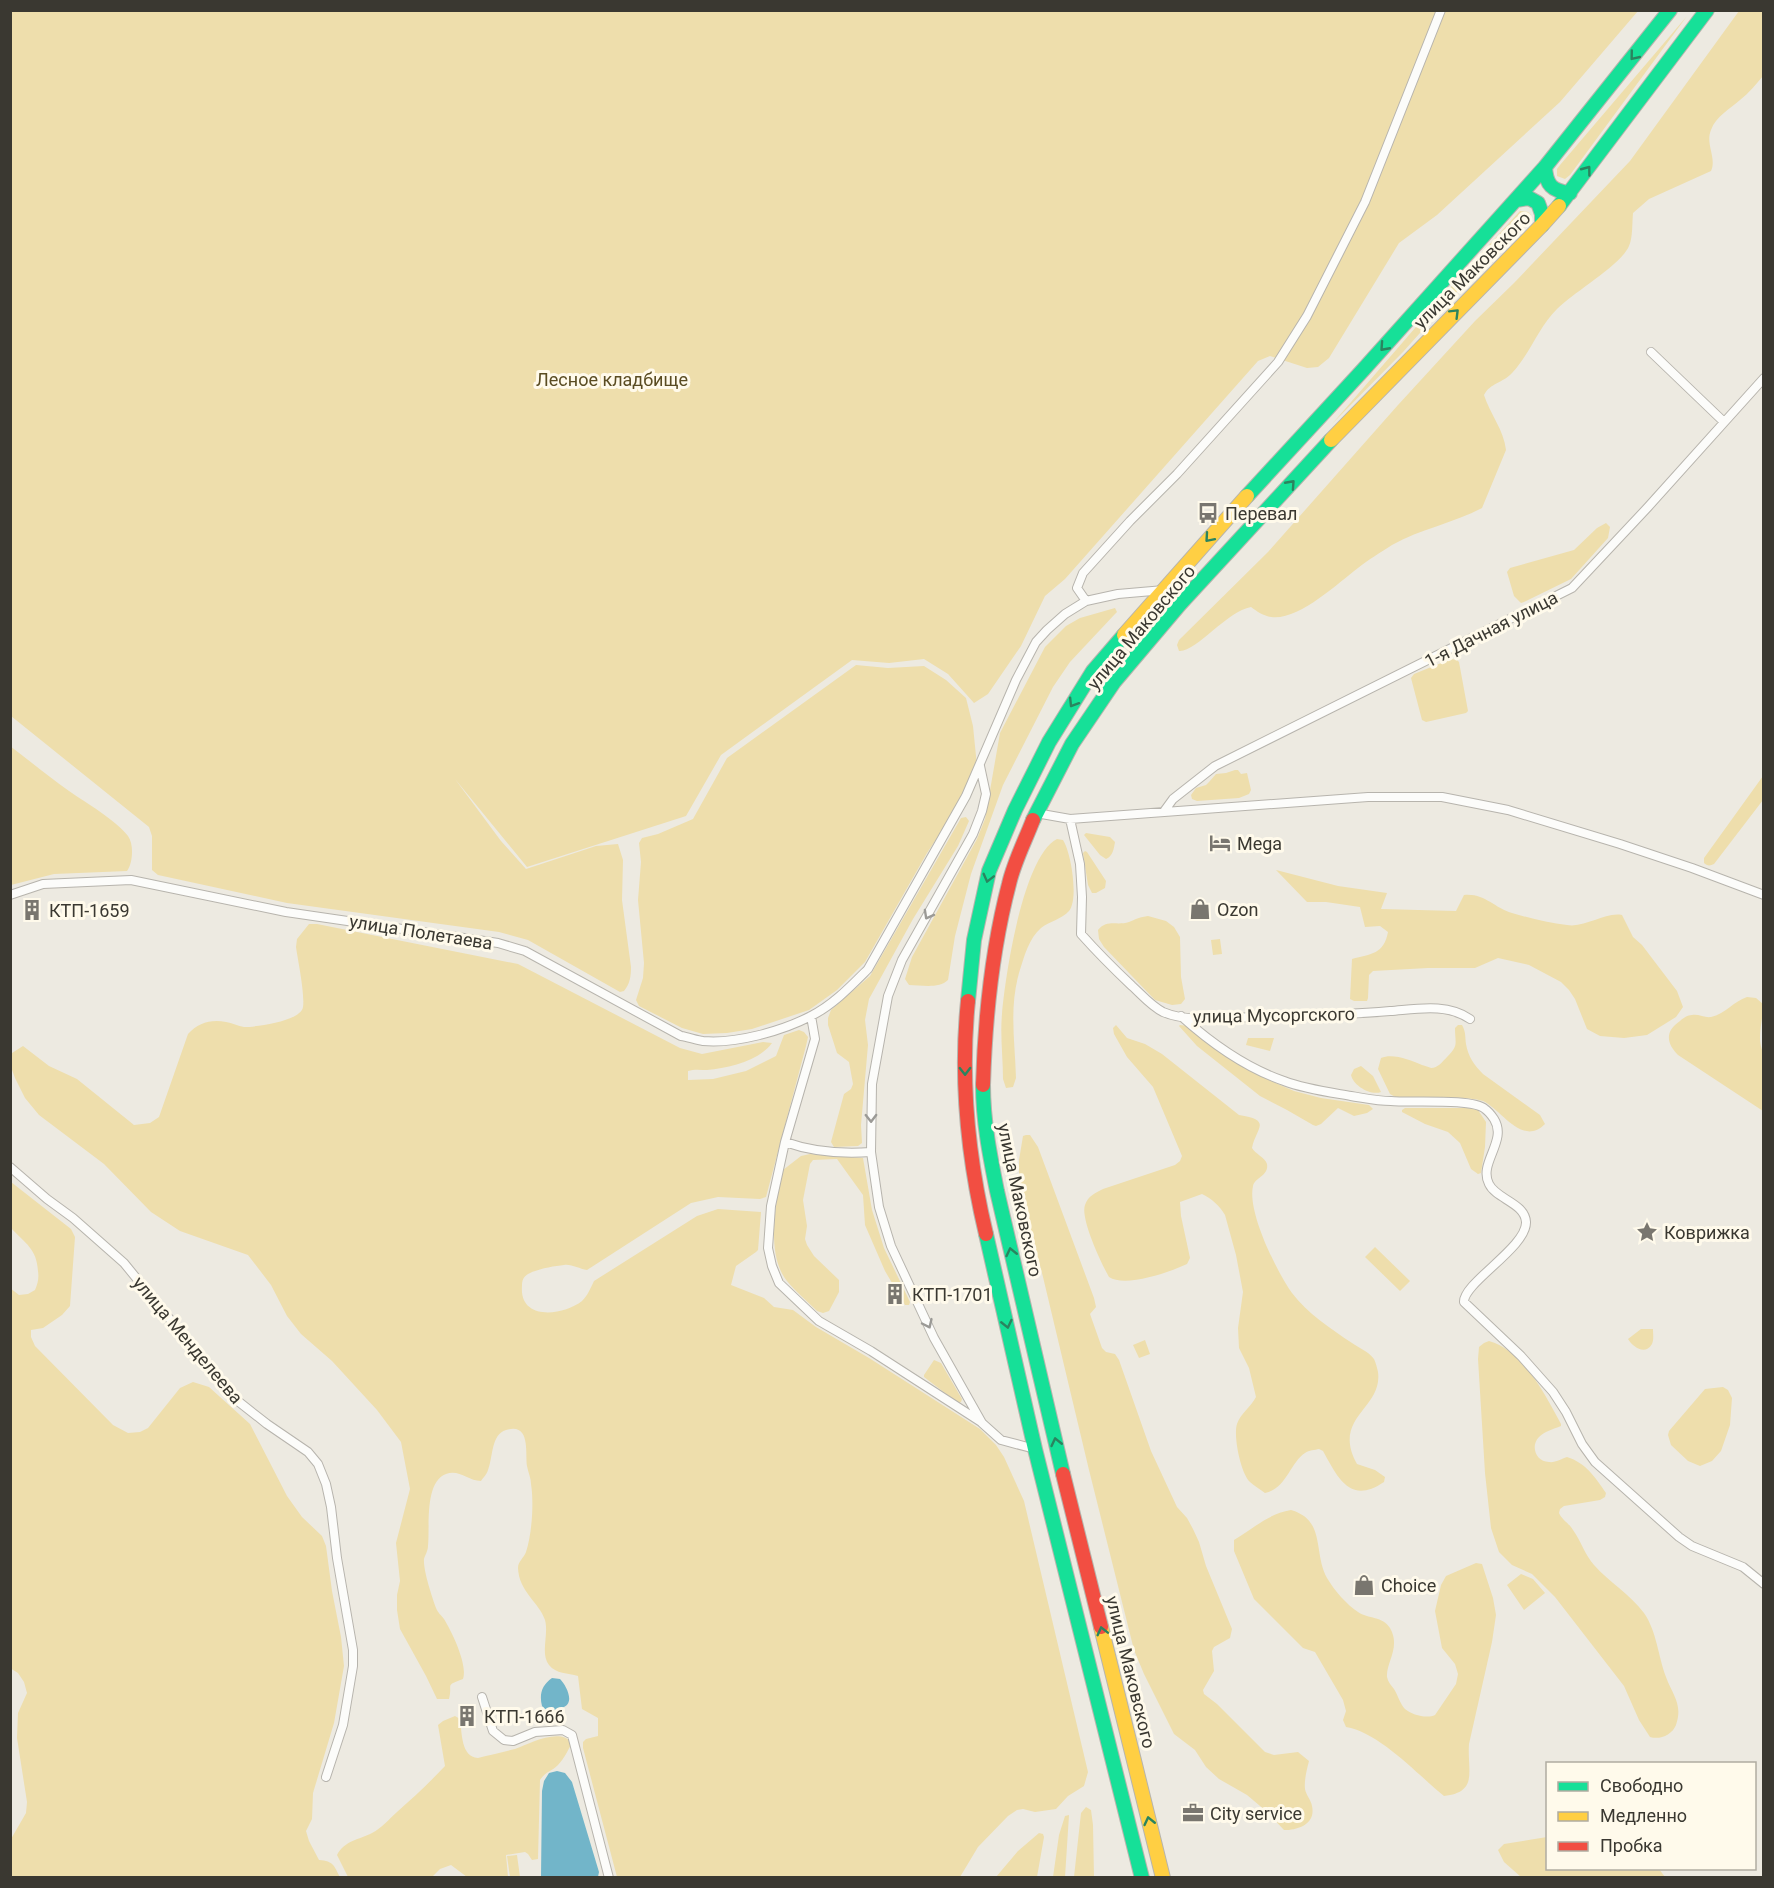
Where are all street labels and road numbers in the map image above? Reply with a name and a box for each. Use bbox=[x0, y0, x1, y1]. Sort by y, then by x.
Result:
street label: улица Маковского bbox=[1409, 207, 1535, 333]
street label: улица Маковского bbox=[1083, 560, 1199, 694]
street label: 1-я Дачная улица bbox=[1421, 586, 1561, 672]
street label: улица Полетаева bbox=[348, 910, 494, 954]
street label: улица Мусоргского bbox=[1193, 1003, 1355, 1027]
street label: улица Маковского bbox=[993, 1121, 1047, 1279]
street label: улица Менделеева bbox=[129, 1272, 247, 1408]
street label: улица Маковского bbox=[1102, 1594, 1160, 1750]

